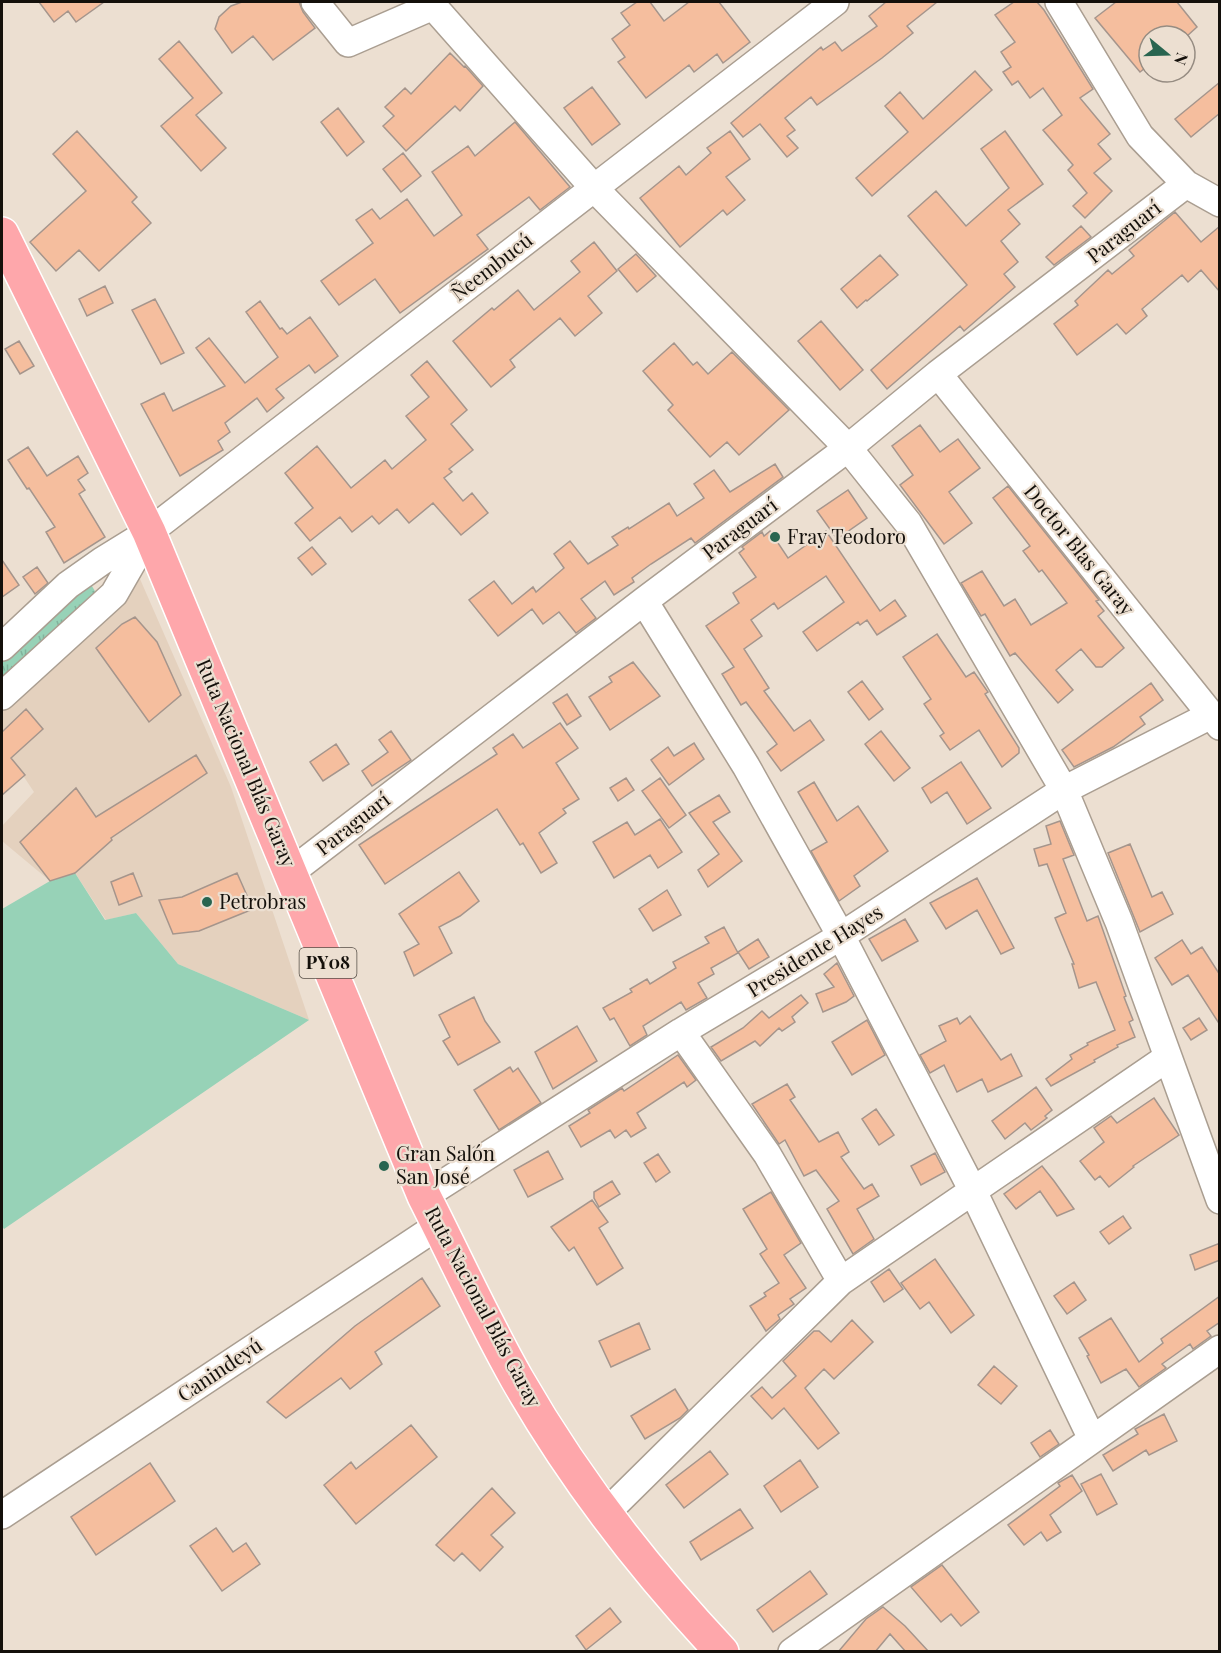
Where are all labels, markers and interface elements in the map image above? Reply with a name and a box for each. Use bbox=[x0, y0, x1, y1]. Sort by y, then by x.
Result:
north arrow bbox=[1137, 24, 1197, 84]
text: N bbox=[1170, 50, 1193, 68]
street label: Paraguarí bbox=[1080, 193, 1166, 268]
street label: Ñeembucú bbox=[445, 225, 538, 306]
street label: Doctor Blas Garay bbox=[1019, 478, 1141, 620]
street label: Paraguarí bbox=[696, 491, 782, 565]
place label: Fray Teodoro bbox=[787, 522, 906, 549]
marker: Fray Teodoro bbox=[768, 530, 782, 544]
street label: Ruta Nacional Blás Garay bbox=[191, 654, 304, 871]
street label: Paraguarí bbox=[309, 785, 395, 860]
place label: Petrobras bbox=[219, 887, 306, 914]
marker: Petrobras bbox=[200, 895, 214, 909]
street label: Presidente Hayes bbox=[741, 897, 887, 1002]
road number: PY08 bbox=[300, 948, 356, 978]
place label: Gran Salón San José bbox=[396, 1139, 495, 1189]
marker: Gran Salón San José bbox=[377, 1159, 391, 1173]
street label: Ruta Nacional Blás Garay bbox=[420, 1201, 549, 1411]
street label: Canindeyú bbox=[172, 1330, 267, 1407]

